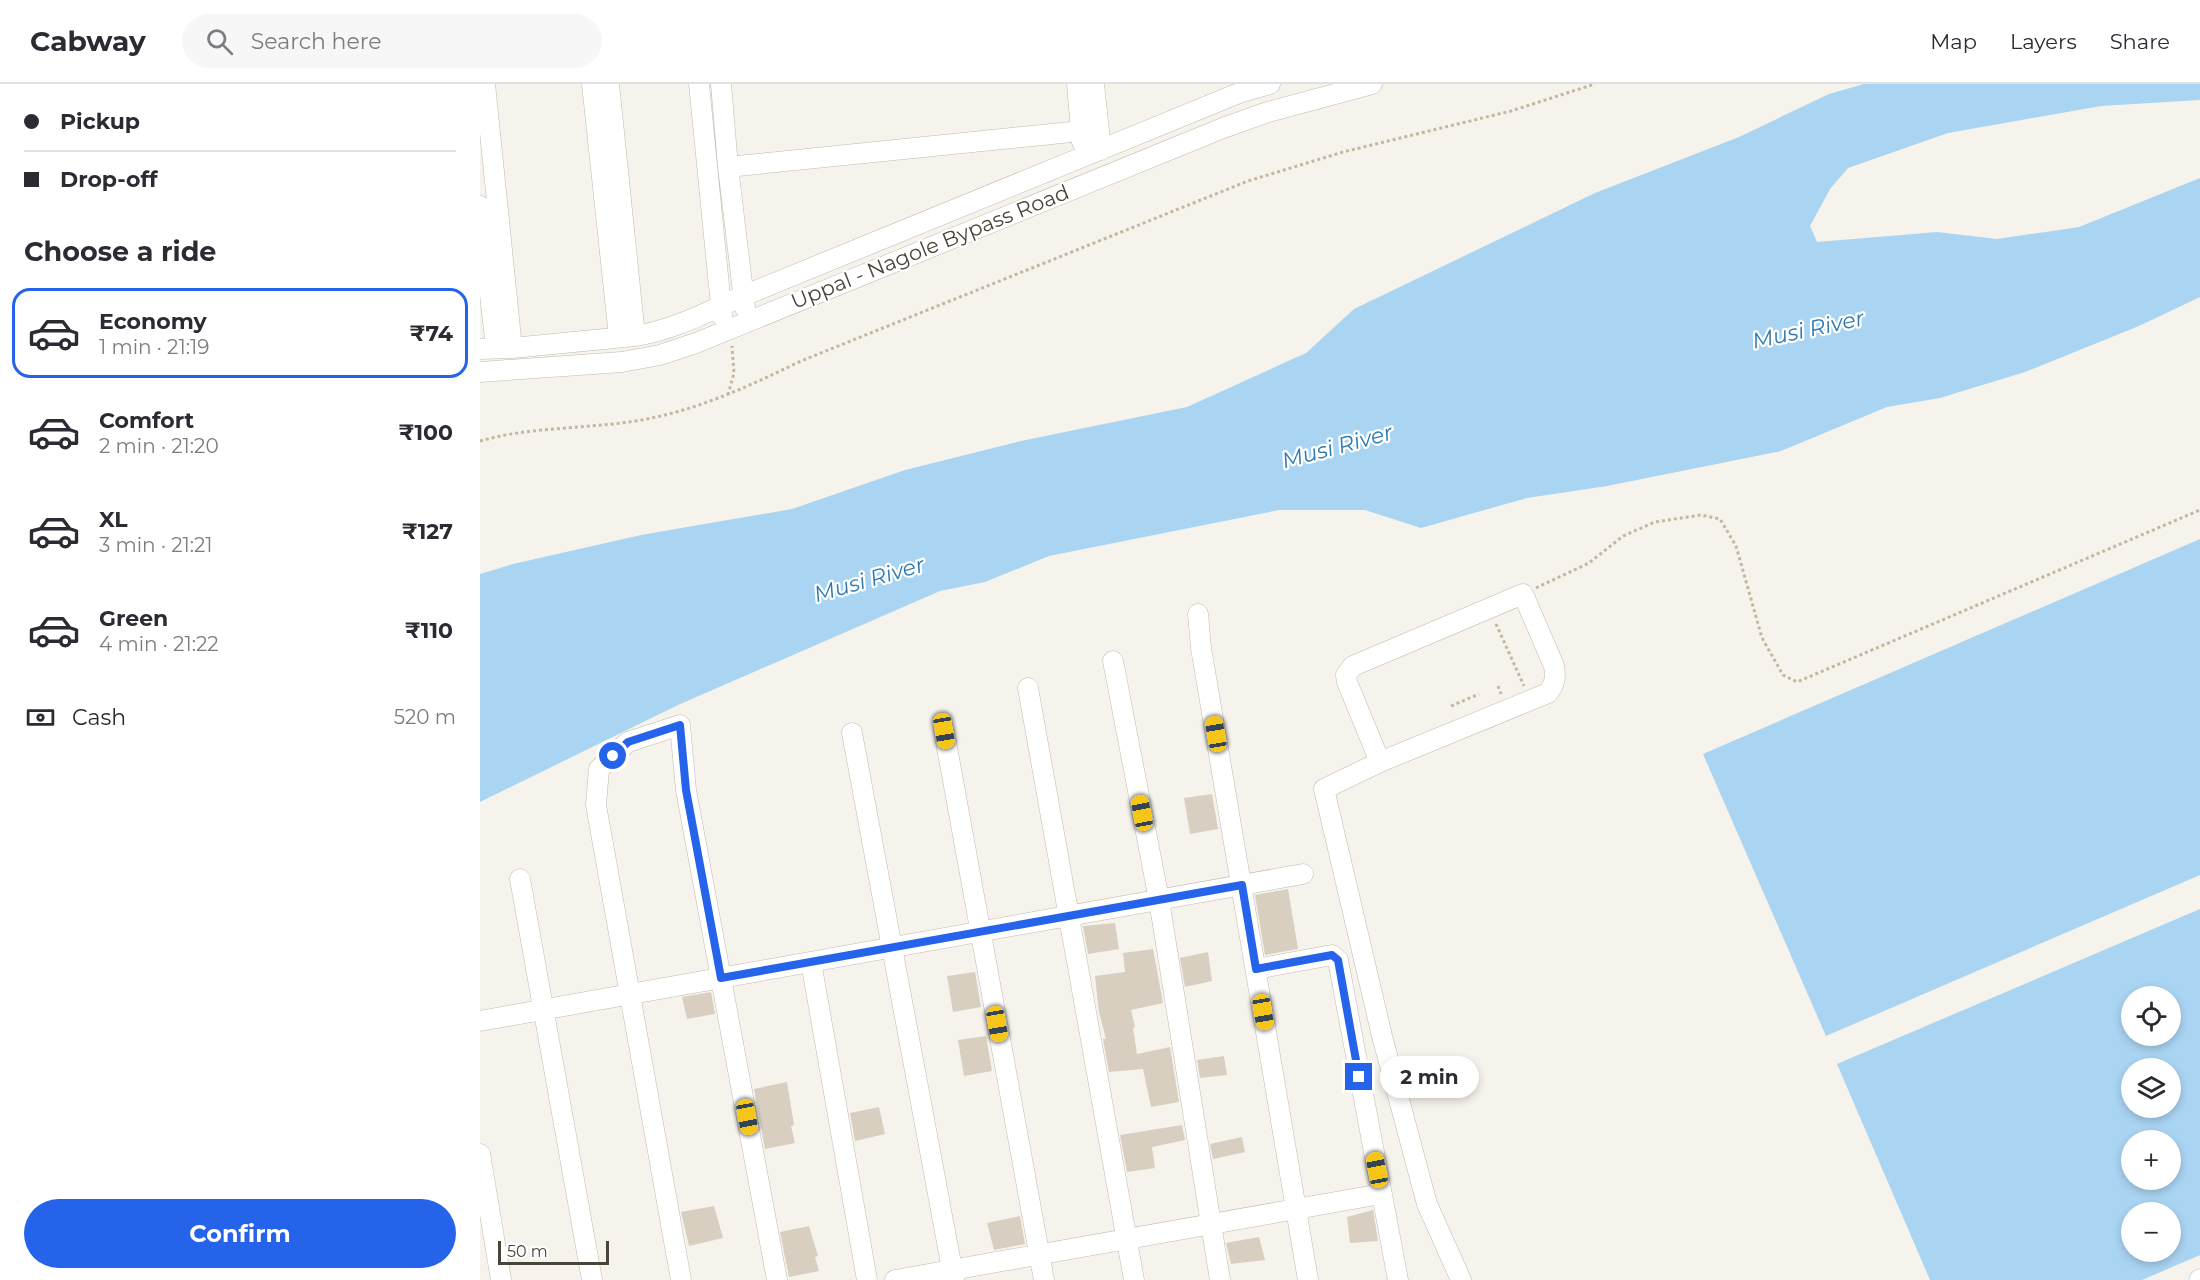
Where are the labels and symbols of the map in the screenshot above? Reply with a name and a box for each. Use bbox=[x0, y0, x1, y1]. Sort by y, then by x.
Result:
street label: Uppal - Nagole Bypass Road bbox=[787, 179, 1072, 314]
water label: Musi River bbox=[1750, 304, 1868, 355]
water label: Musi River bbox=[1279, 418, 1397, 474]
water label: Musi River bbox=[811, 551, 929, 608]
car bbox=[932, 712, 956, 750]
car bbox=[1204, 715, 1228, 753]
route start bbox=[599, 742, 626, 769]
car bbox=[1130, 794, 1154, 832]
car bbox=[1251, 993, 1275, 1031]
car bbox=[985, 1005, 1009, 1043]
callout: 2 min bbox=[1380, 1056, 1479, 1098]
route end bbox=[1345, 1063, 1372, 1090]
car bbox=[735, 1098, 759, 1136]
car bbox=[1365, 1151, 1389, 1189]
scale bar bbox=[498, 1238, 609, 1266]

